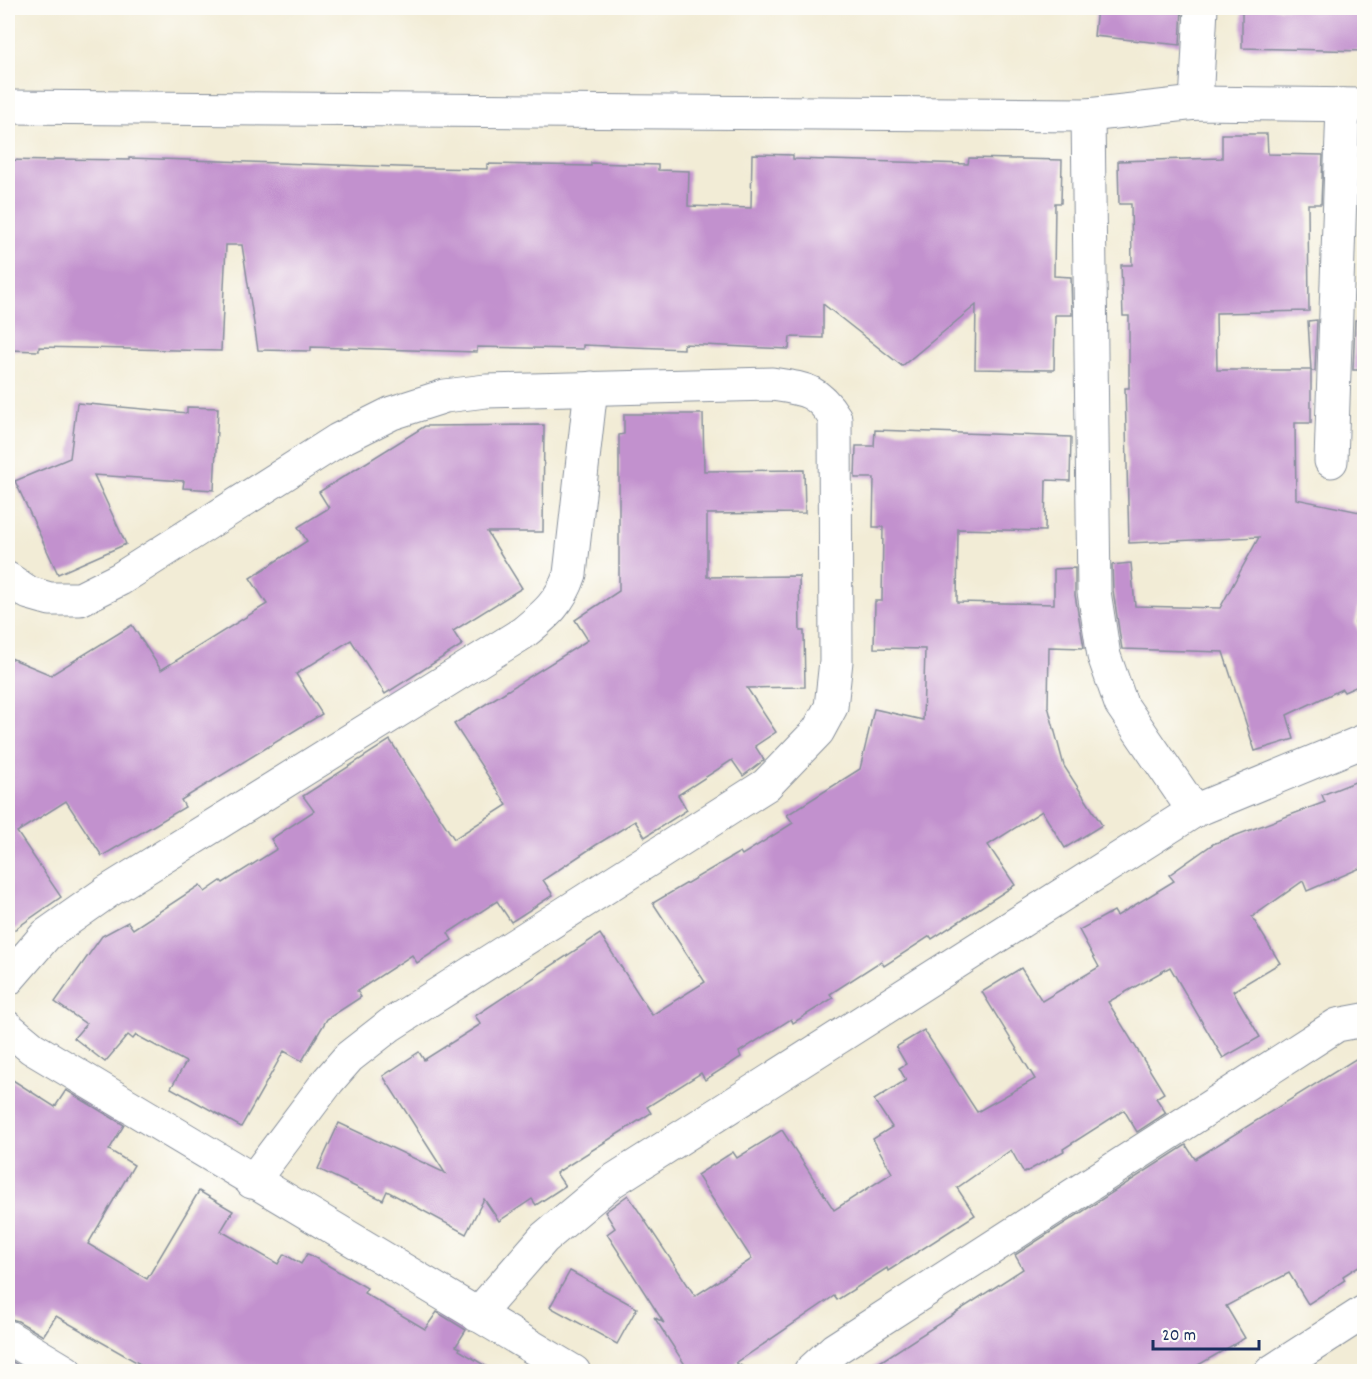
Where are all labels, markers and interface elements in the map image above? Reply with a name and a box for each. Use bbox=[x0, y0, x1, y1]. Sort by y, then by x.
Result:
scale bar bbox=[1153, 1313, 1260, 1351]
text: 20 m bbox=[1162, 1324, 1196, 1349]

